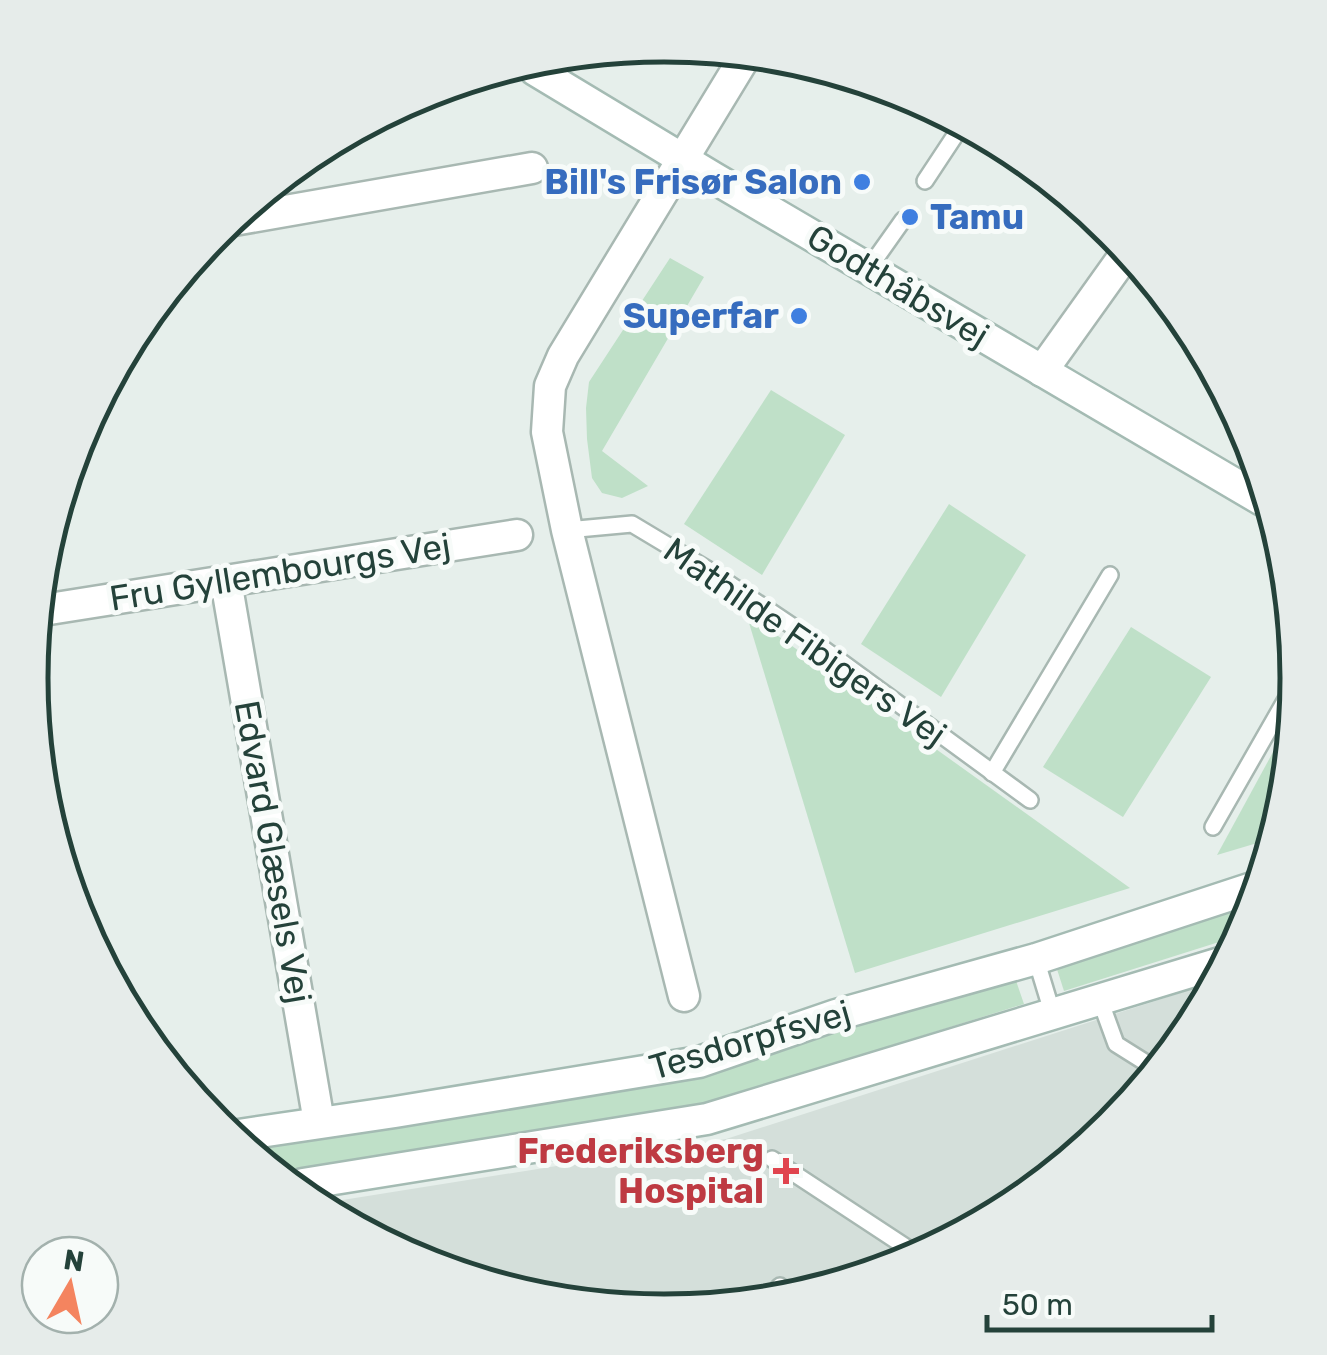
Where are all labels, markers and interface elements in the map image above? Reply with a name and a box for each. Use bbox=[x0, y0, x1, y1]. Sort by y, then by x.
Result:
place label: Bill's Frisør Salon bbox=[544, 161, 842, 203]
marker: Bill's Frisør Salon bbox=[851, 171, 873, 193]
place label: Tamu bbox=[930, 196, 1024, 238]
marker: Tamu bbox=[899, 206, 921, 228]
street label: Godthåbsvej bbox=[800, 215, 996, 357]
place label: Superfar bbox=[623, 295, 779, 337]
marker: Superfar bbox=[788, 305, 810, 327]
street label: Fru Gyllembourgs Vej bbox=[107, 524, 453, 620]
street label: Mathilde Fibigers Vej bbox=[656, 529, 954, 755]
street label: Edvard Glæsels Vej bbox=[226, 697, 320, 1007]
street label: Tesdorpfsvej bbox=[645, 991, 855, 1089]
place label: Frederiksberg Hospital bbox=[517, 1130, 764, 1212]
marker: Frederiksberg Hospital bbox=[773, 1158, 799, 1184]
north arrow bbox=[20, 1235, 120, 1335]
text: N bbox=[61, 1243, 86, 1279]
scale bar bbox=[987, 1270, 1212, 1332]
text: 50 m bbox=[1002, 1287, 1073, 1323]

